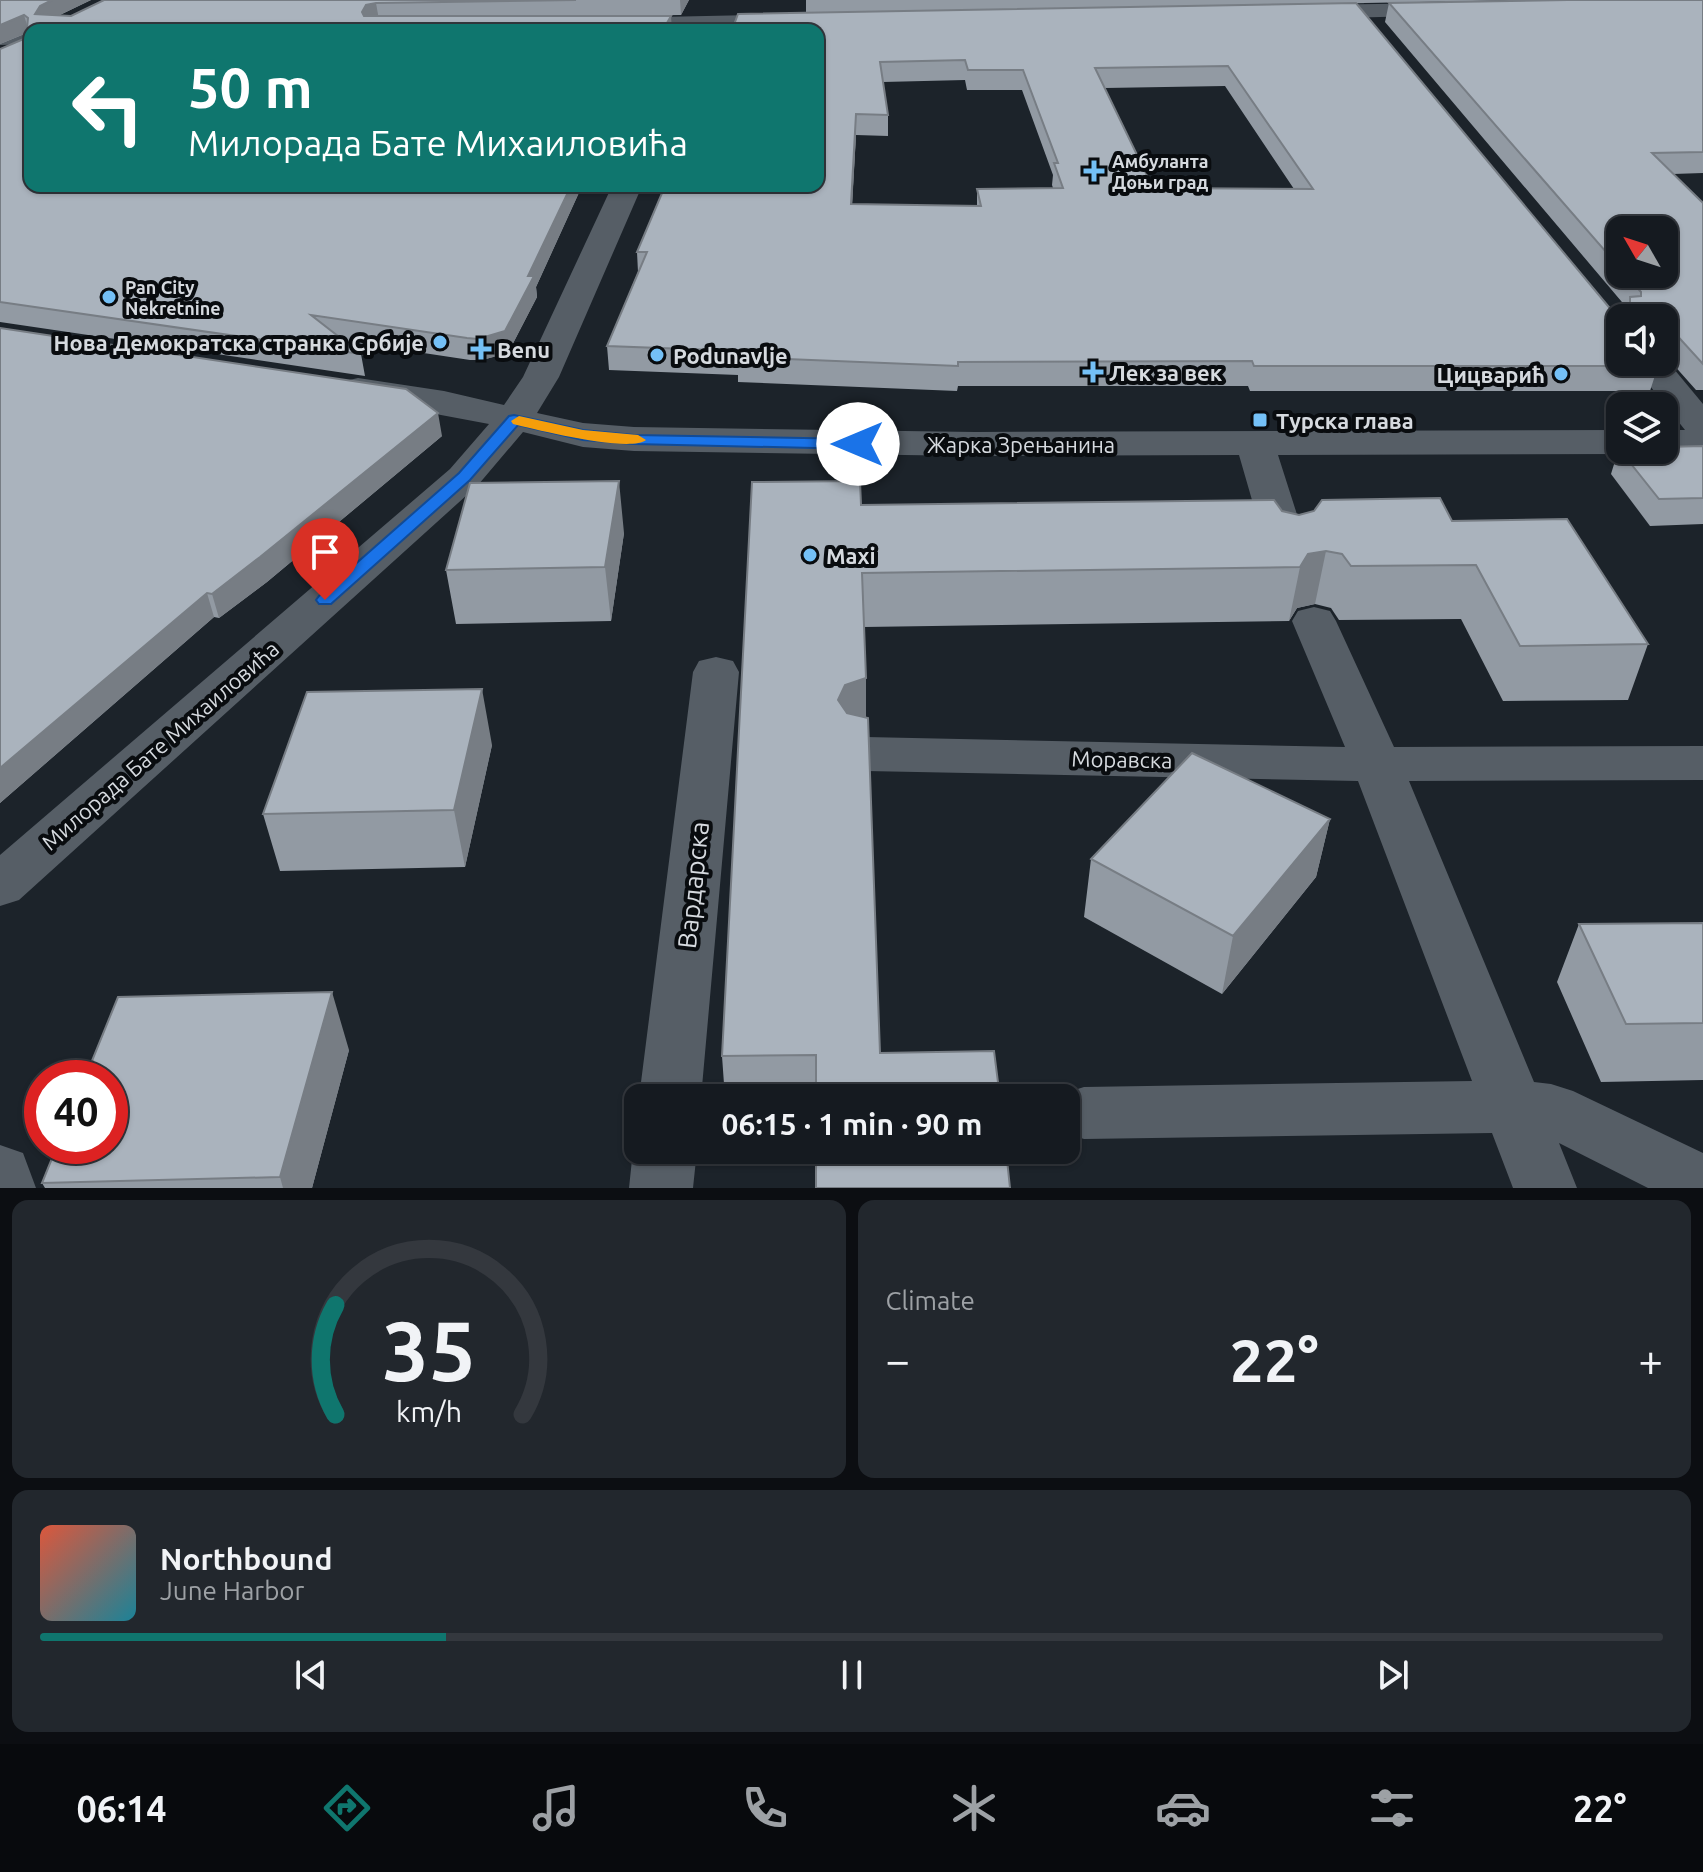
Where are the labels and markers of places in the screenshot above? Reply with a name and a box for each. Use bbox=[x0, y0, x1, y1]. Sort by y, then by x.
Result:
place label: Амбуланта Доњи град bbox=[1112, 151, 1209, 192]
marker: Амбуланта Доњи град bbox=[1083, 160, 1105, 182]
place label: Pan City Nekretnine bbox=[125, 277, 221, 318]
marker: Pan City Nekretnine bbox=[100, 288, 118, 306]
place label: Нова Демократска странка Србије bbox=[54, 330, 424, 355]
marker: Нова Демократска странка Србије bbox=[431, 333, 449, 351]
place label: Benu bbox=[497, 337, 550, 362]
marker: Benu bbox=[472, 340, 490, 358]
place label: Podunavlje bbox=[673, 343, 788, 368]
marker: Podunavlje bbox=[648, 346, 666, 364]
place label: Лек за век bbox=[1109, 360, 1223, 385]
place label: Цицварић bbox=[1436, 362, 1545, 387]
marker: Лек за век bbox=[1084, 363, 1102, 381]
marker: Цицварић bbox=[1552, 365, 1570, 383]
place label: Турска глава bbox=[1276, 408, 1414, 433]
marker: Турска глава bbox=[1251, 411, 1269, 429]
pin bbox=[291, 518, 359, 600]
place label: Maxi bbox=[826, 543, 876, 568]
marker: Maxi bbox=[801, 546, 819, 564]

